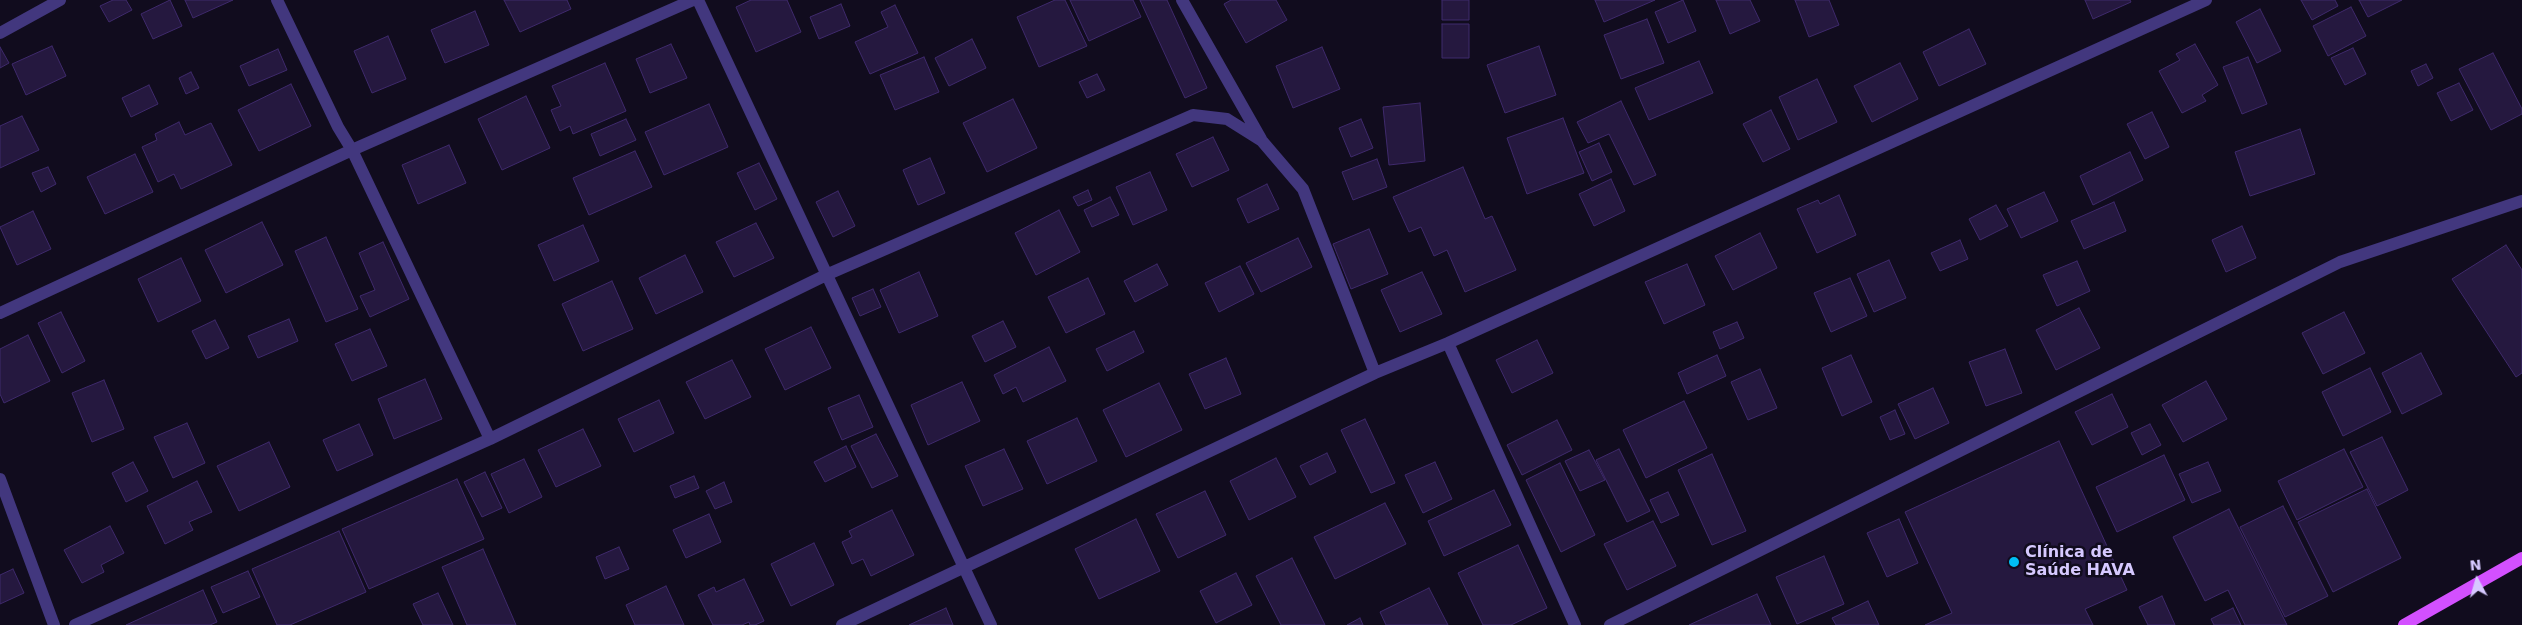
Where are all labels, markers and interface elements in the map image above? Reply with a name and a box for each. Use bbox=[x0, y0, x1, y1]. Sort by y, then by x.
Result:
place label: Clínica de Saúde HAVA bbox=[2025, 543, 2135, 581]
marker: Clínica de Saúde HAVA bbox=[2007, 555, 2021, 569]
north arrow bbox=[2452, 555, 2502, 605]
text: N bbox=[2469, 557, 2482, 574]

